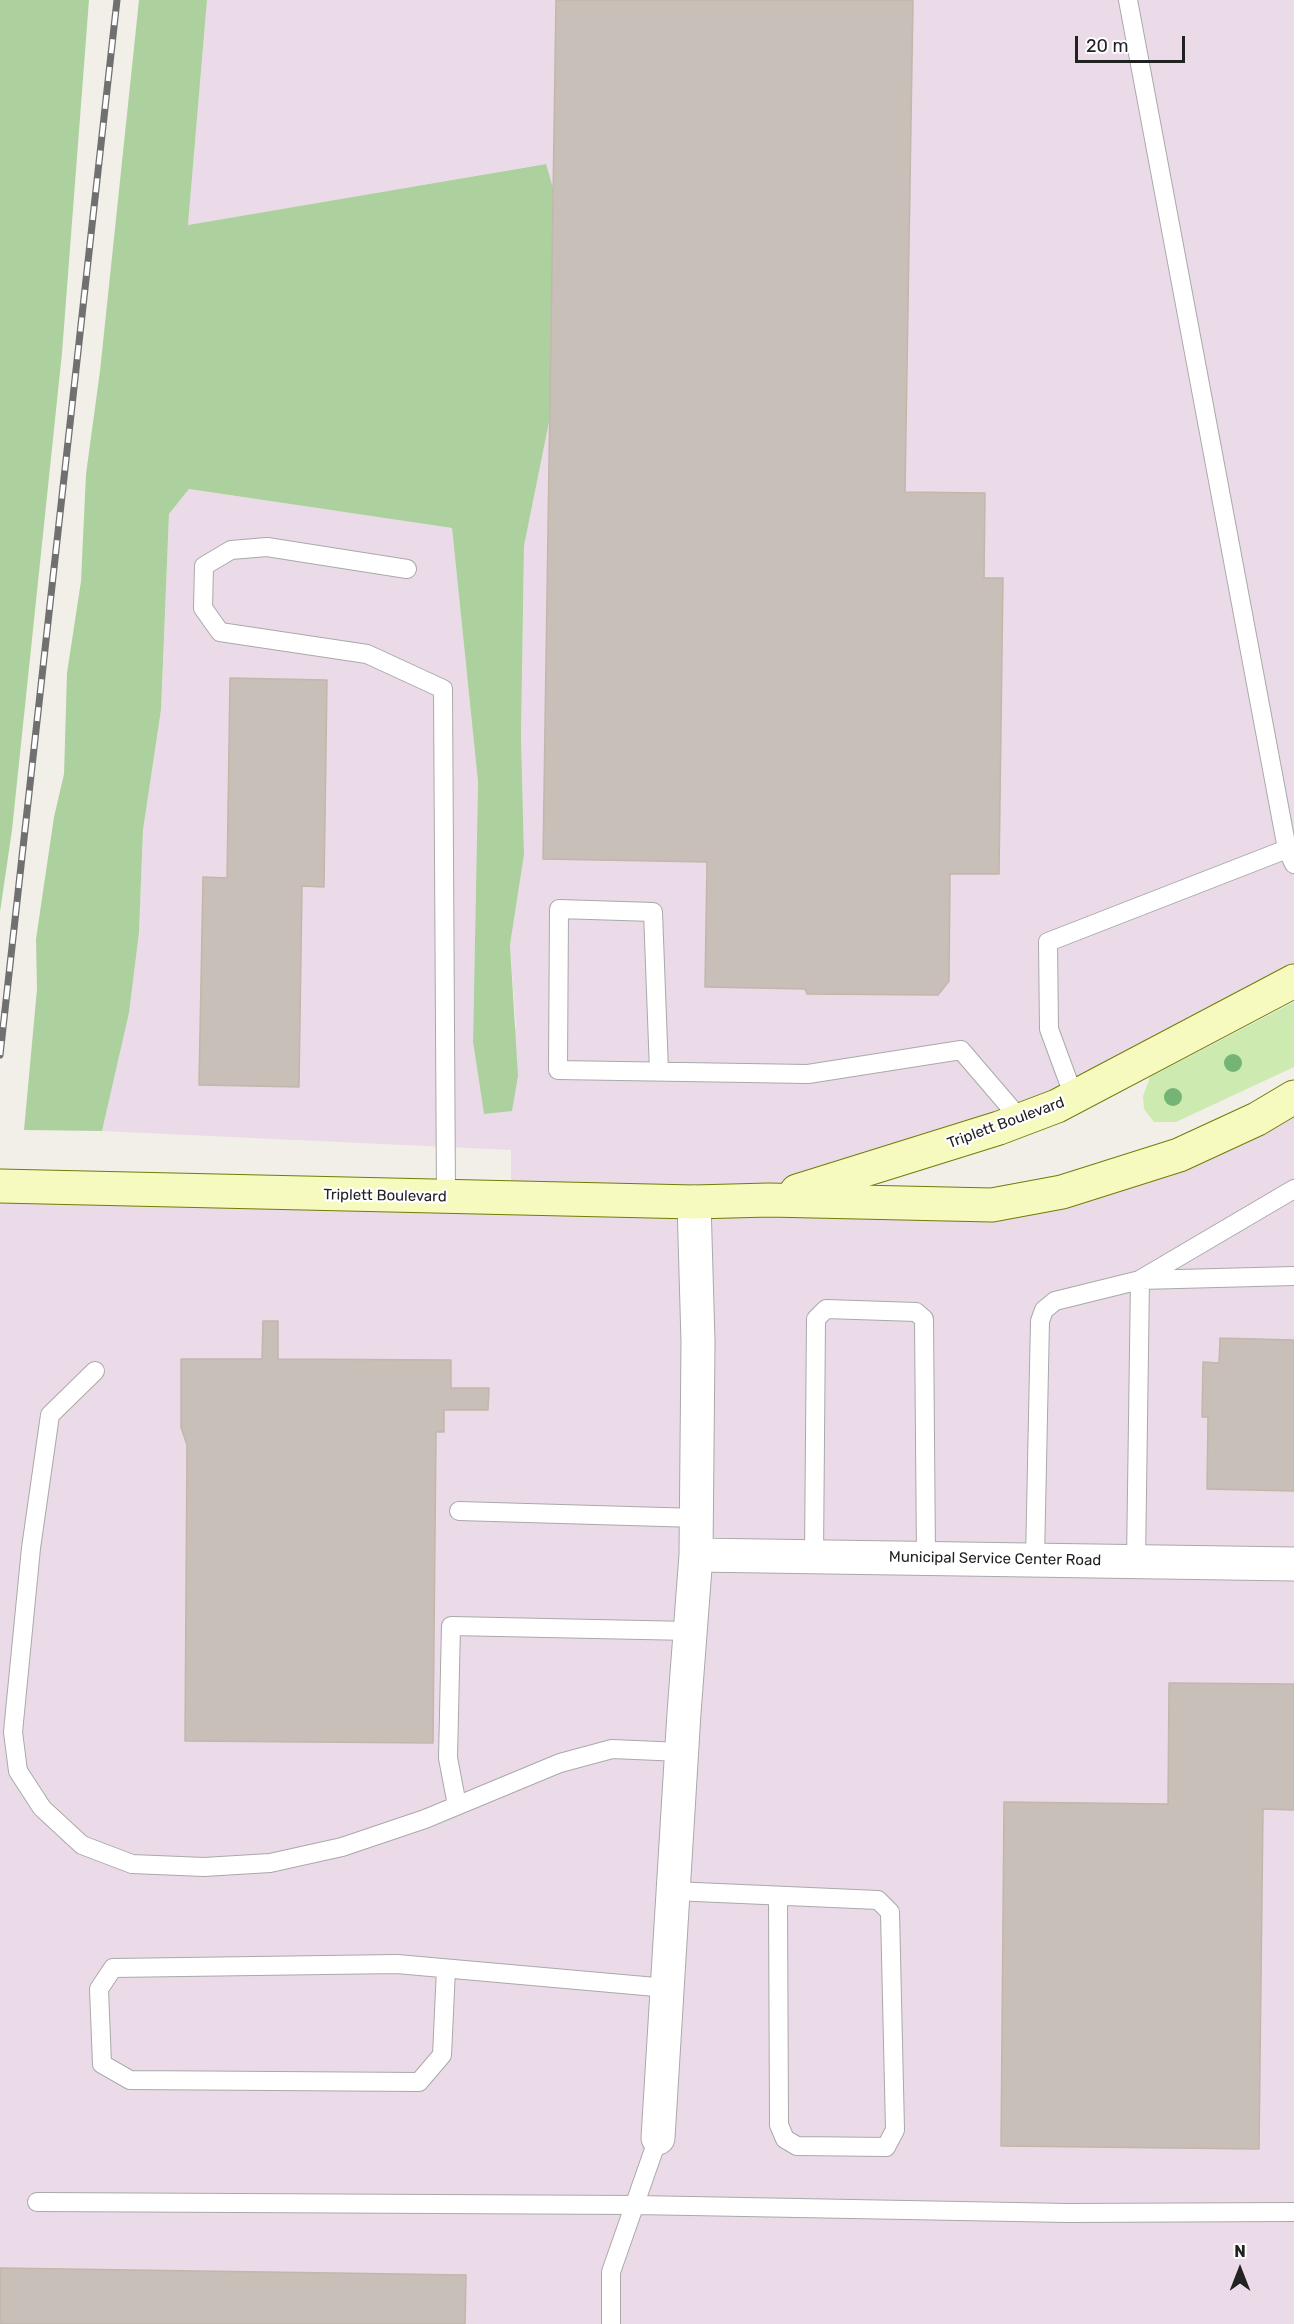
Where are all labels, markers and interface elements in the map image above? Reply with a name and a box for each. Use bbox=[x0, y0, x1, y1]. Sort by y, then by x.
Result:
scale bar bbox=[1078, 24, 1188, 62]
text: 20 m bbox=[1086, 35, 1128, 57]
street label: Triplett Boulevard bbox=[945, 1093, 1067, 1153]
street label: Triplett Boulevard bbox=[323, 1186, 447, 1206]
street label: Municipal Service Center Road bbox=[889, 1548, 1101, 1570]
north arrow bbox=[1210, 2240, 1270, 2300]
text: N bbox=[1234, 2242, 1246, 2261]

